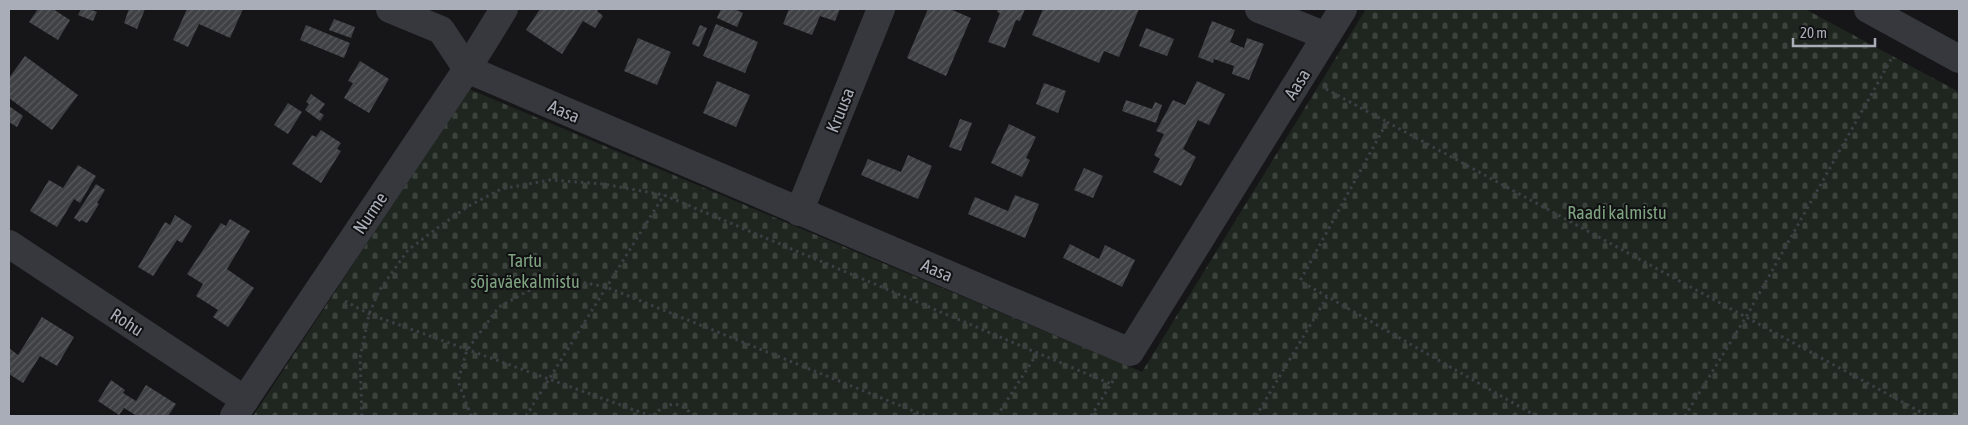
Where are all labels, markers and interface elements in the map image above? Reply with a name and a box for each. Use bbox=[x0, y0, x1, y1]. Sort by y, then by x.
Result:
scale bar bbox=[1793, 15, 1876, 47]
text: 20 m bbox=[1800, 24, 1827, 41]
street label: Aasa bbox=[1280, 65, 1314, 103]
street label: Kruusa bbox=[822, 85, 858, 135]
street label: Aasa bbox=[545, 95, 583, 127]
street label: Nurme bbox=[348, 188, 392, 238]
park label: Raadi kalmistu bbox=[1567, 202, 1667, 223]
park label: Tartu sõjaväekalmistu bbox=[470, 250, 580, 292]
street label: Aasa bbox=[918, 254, 956, 286]
street label: Rohu bbox=[107, 304, 147, 340]

